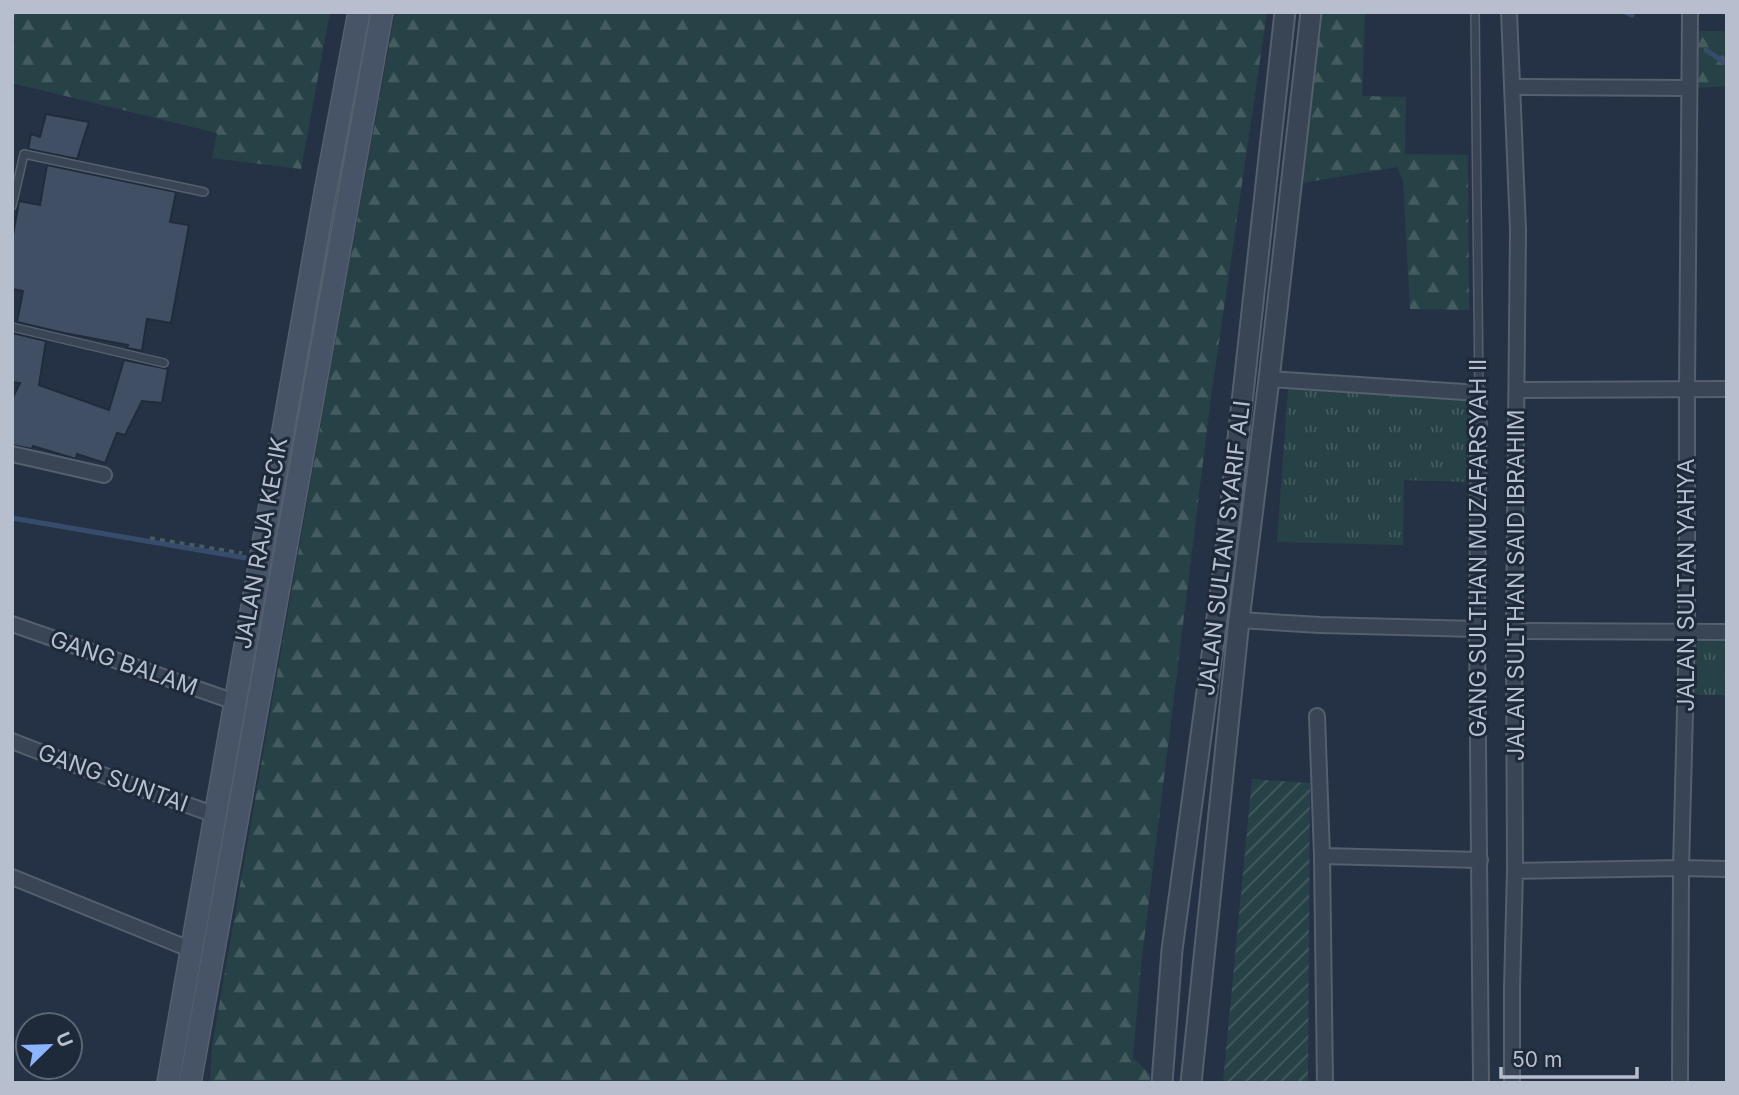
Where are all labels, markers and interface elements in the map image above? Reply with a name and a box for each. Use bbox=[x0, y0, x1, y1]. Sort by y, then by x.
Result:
street label: GANG SULTHAN MUZAFARSYAH II bbox=[1464, 359, 1492, 737]
street label: JALAN SULTAN SYARIF ALI bbox=[1192, 399, 1256, 697]
street label: JALAN SULTHAN SAID IBRAHIM bbox=[1502, 409, 1530, 761]
street label: JALAN RAJA KECIK bbox=[229, 435, 293, 651]
street label: JALAN SULTAN YAHYA bbox=[1672, 458, 1700, 712]
street label: GANG BALAM bbox=[47, 625, 201, 701]
street label: GANG SUNTAI bbox=[34, 738, 192, 818]
north arrow bbox=[14, 1011, 84, 1081]
text: U bbox=[51, 1029, 77, 1050]
scale bar bbox=[1501, 1036, 1638, 1080]
text: 50 m bbox=[1512, 1047, 1562, 1072]

